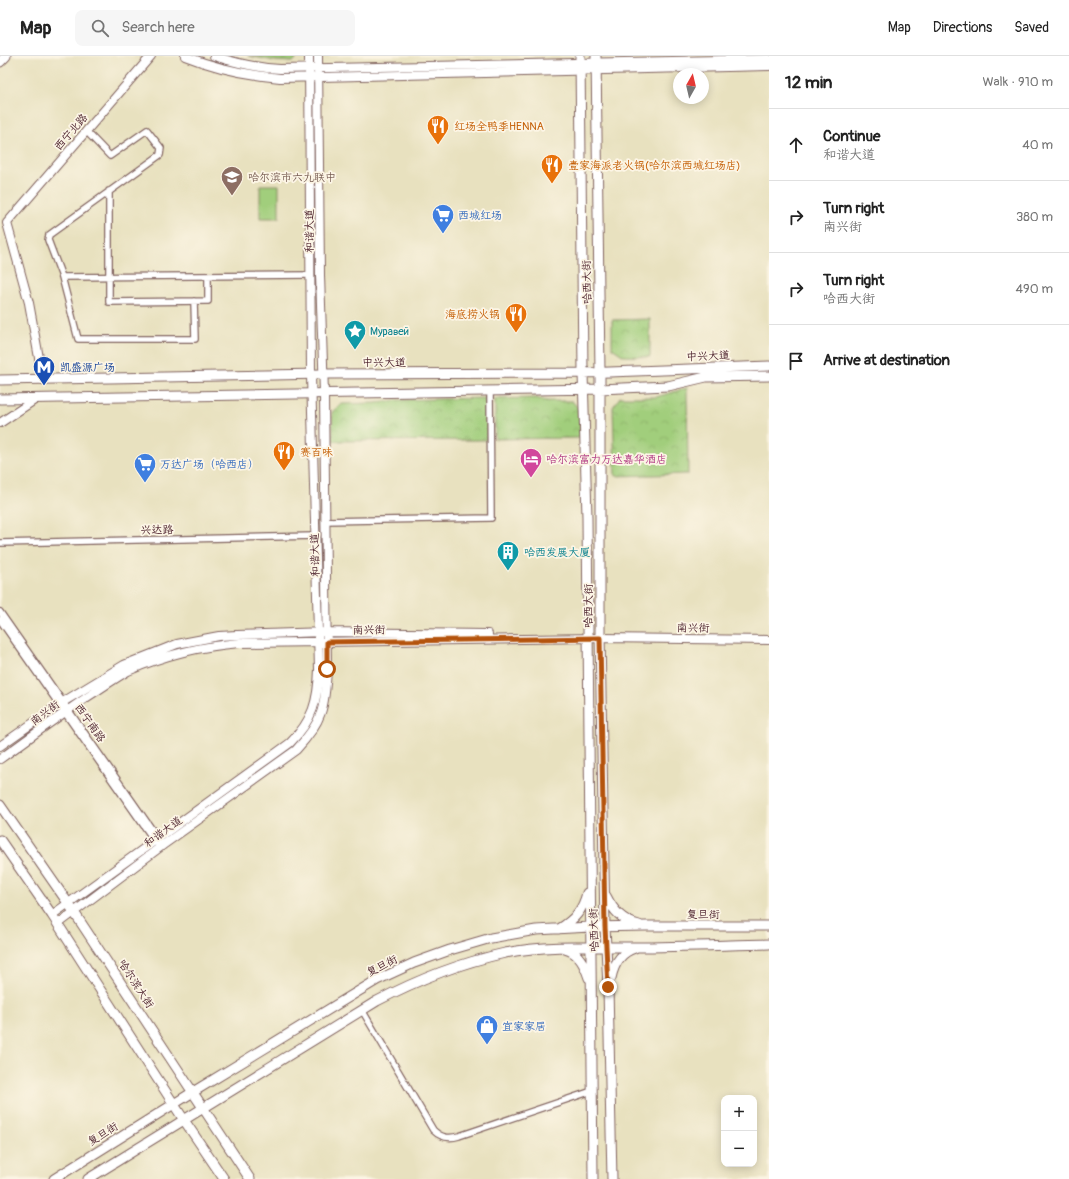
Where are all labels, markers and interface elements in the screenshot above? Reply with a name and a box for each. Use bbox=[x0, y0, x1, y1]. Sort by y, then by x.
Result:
search box bbox=[75, 10, 355, 46]
text: Map bbox=[20, 16, 51, 40]
icon: search bbox=[89, 17, 111, 39]
text: Search here bbox=[121, 18, 195, 37]
text: Map bbox=[888, 19, 911, 36]
text: Directions bbox=[933, 19, 992, 36]
text: Saved bbox=[1014, 19, 1049, 36]
north arrow bbox=[673, 68, 709, 104]
text: 12 min bbox=[785, 72, 832, 93]
text: Walk · 910 m bbox=[982, 74, 1053, 90]
street label: 西宁北路 bbox=[52, 111, 90, 153]
restaurant icon: 红场全鸭季HENNA bbox=[425, 113, 451, 146]
place label: 红场全鸭季HENNA bbox=[454, 120, 544, 133]
text: Continue bbox=[823, 127, 881, 146]
icon: ahead bbox=[785, 134, 807, 156]
text: 40 m bbox=[1022, 137, 1053, 153]
text: 和谐大道 bbox=[823, 147, 875, 163]
restaurant icon: 壹家海派老火锅(哈尔滨西城红场店) bbox=[539, 152, 565, 185]
place label: 壹家海派老火锅(哈尔滨西城红场店) bbox=[568, 159, 740, 172]
school or university icon: 哈尔滨市六九联中 bbox=[219, 164, 245, 197]
place label: 哈尔滨市六九联中 bbox=[248, 171, 336, 184]
text: Turn right bbox=[823, 199, 884, 218]
supermarket icon: 西城红场 bbox=[430, 202, 456, 235]
icon: right bbox=[785, 206, 807, 228]
street label: 和谐大道 bbox=[303, 209, 316, 253]
place label: 西城红场 bbox=[458, 209, 502, 222]
text: 380 m bbox=[1016, 209, 1053, 225]
text: 南兴街 bbox=[823, 219, 862, 235]
street label: 哈西大街 bbox=[580, 259, 594, 304]
text: Turn right bbox=[823, 271, 884, 290]
icon: right bbox=[785, 278, 807, 300]
text: 490 m bbox=[1016, 281, 1053, 297]
text: 哈西大街 bbox=[823, 291, 875, 307]
restaurant icon: 海底捞火锅 bbox=[503, 301, 529, 334]
place label: 海底捞火锅 bbox=[445, 308, 500, 321]
place icon: Муравей bbox=[342, 318, 368, 351]
place label: Муравей bbox=[370, 325, 409, 338]
street label: 中兴大道 bbox=[686, 349, 730, 363]
icon: arrive bbox=[785, 350, 807, 372]
text: Arrive at destination bbox=[823, 351, 950, 370]
metro station icon: 凯盛源广场 bbox=[31, 354, 57, 387]
street label: 中兴大道 bbox=[362, 356, 406, 369]
place label: 凯盛源广场 bbox=[60, 361, 115, 374]
restaurant icon: 赛百味 bbox=[271, 439, 297, 472]
place label: 赛百味 bbox=[300, 446, 333, 459]
hotel icon: 哈尔滨富力万达嘉华酒店 bbox=[518, 446, 544, 479]
supermarket icon: 万达广场（哈西店） bbox=[132, 451, 158, 484]
place label: 哈尔滨富力万达嘉华酒店 bbox=[546, 453, 667, 466]
place label: 万达广场（哈西店） bbox=[160, 458, 259, 471]
street label: 兴达路 bbox=[140, 523, 174, 537]
street label: 和谐大道 bbox=[308, 533, 322, 577]
building icon: 哈西发展大厦 bbox=[495, 539, 521, 572]
place label: 哈西发展大厦 bbox=[524, 546, 590, 559]
street label: 哈西大街 bbox=[582, 583, 595, 628]
street label: 南兴街 bbox=[676, 621, 711, 635]
street label: 南兴街 bbox=[352, 623, 387, 637]
route start bbox=[318, 660, 336, 678]
street label: 南兴街 bbox=[28, 697, 63, 728]
street label: 西宁南路 bbox=[72, 701, 108, 745]
street label: 和谐大道 bbox=[141, 814, 185, 850]
street label: 哈西大街 bbox=[587, 907, 601, 952]
street label: 复旦街 bbox=[687, 908, 720, 921]
street label: 复旦街 bbox=[364, 952, 401, 979]
street label: 哈尔滨大街 bbox=[116, 957, 157, 1011]
route end bbox=[599, 978, 617, 996]
shop icon: 宜家家居 bbox=[474, 1013, 500, 1046]
place label: 宜家家居 bbox=[502, 1020, 546, 1033]
map controls bbox=[721, 1095, 757, 1167]
button: + bbox=[721, 1095, 757, 1131]
street label: 复旦街 bbox=[86, 1119, 121, 1148]
button: − bbox=[721, 1131, 757, 1167]

